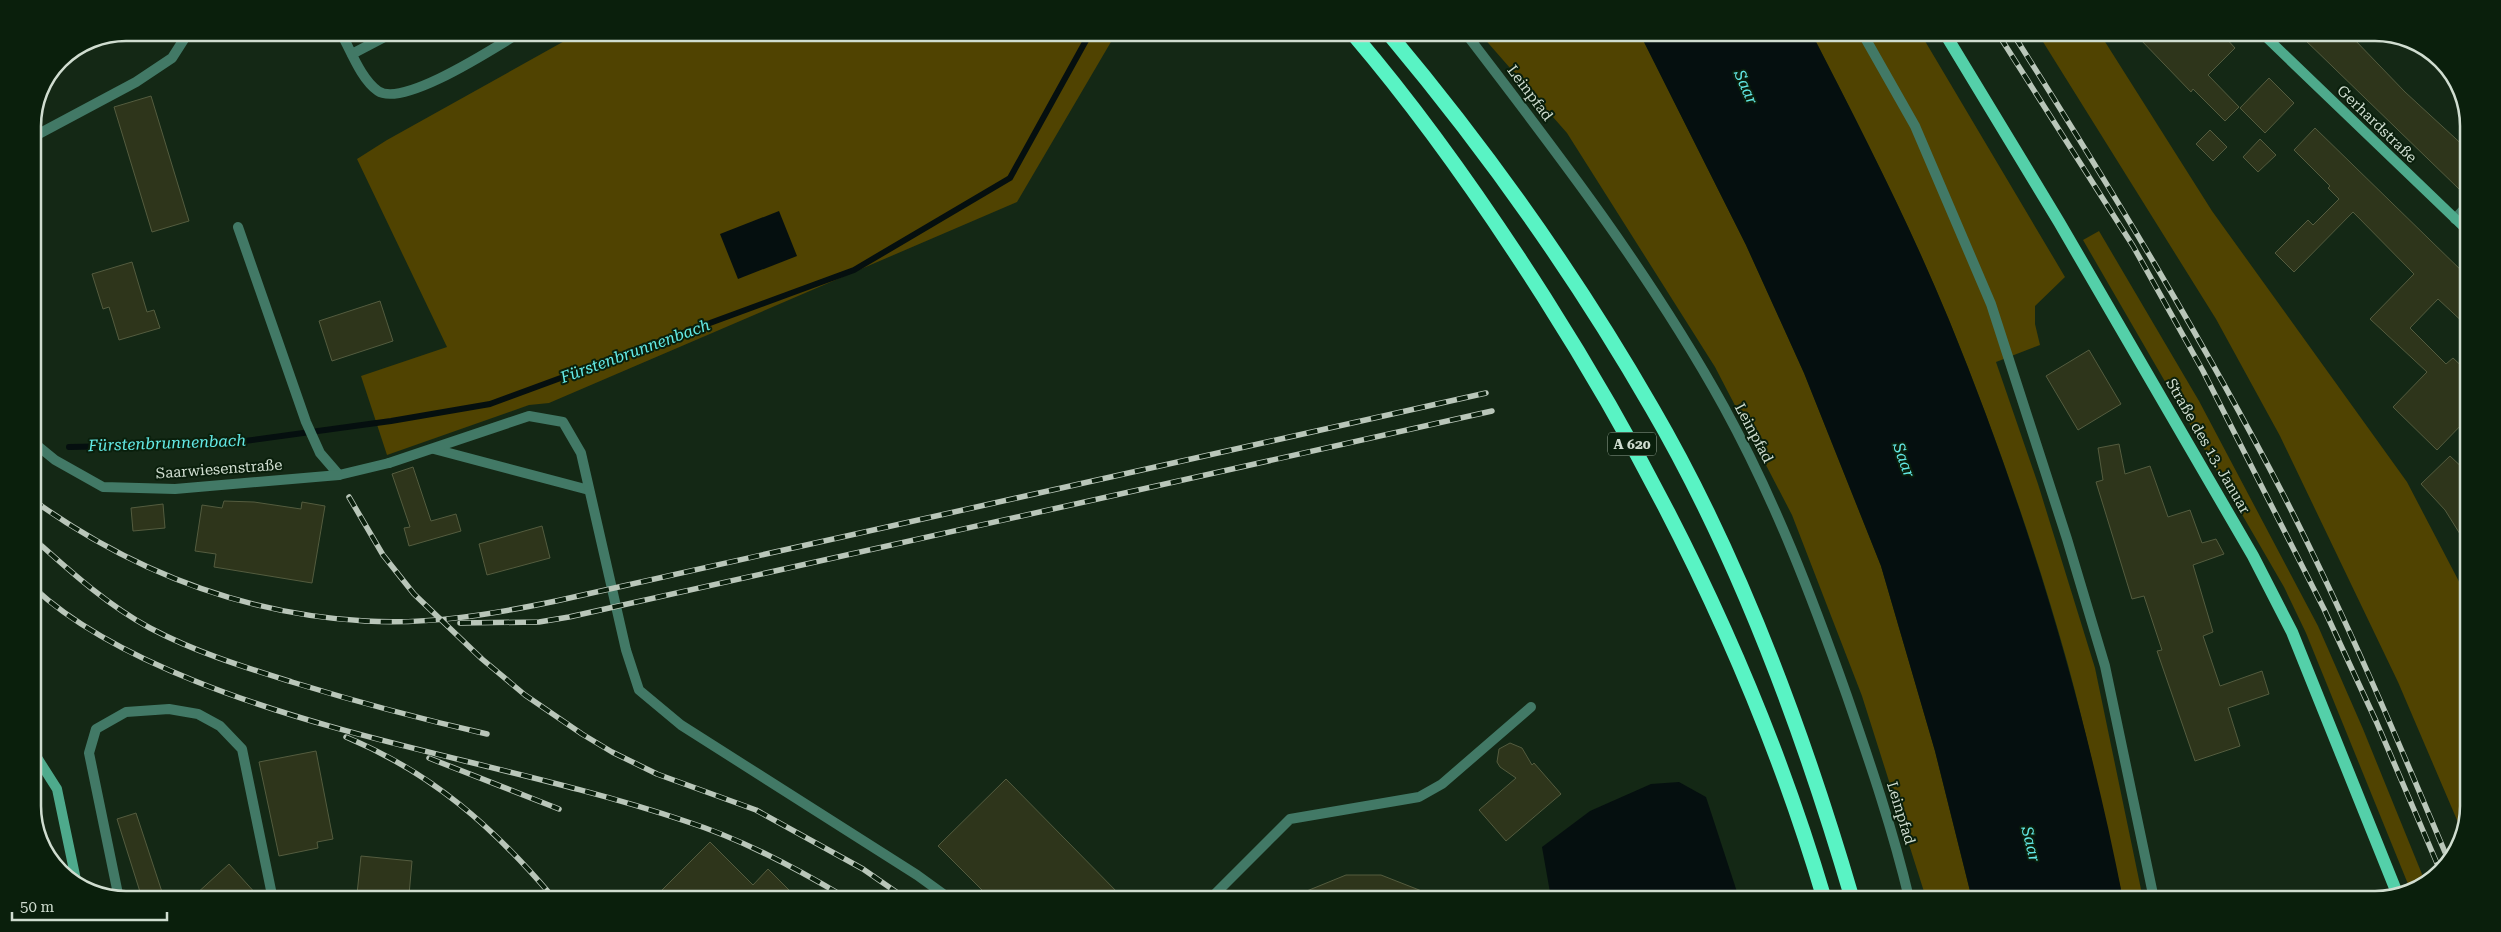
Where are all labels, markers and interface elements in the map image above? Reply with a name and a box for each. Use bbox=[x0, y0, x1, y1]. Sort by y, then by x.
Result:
street label: Leinpfad bbox=[1503, 62, 1557, 125]
water label: Saar bbox=[1730, 66, 1762, 107]
street label: Gerhardstraße bbox=[2333, 81, 2421, 167]
water label: Fürstenbrunnenbach bbox=[557, 315, 713, 387]
street label: Straße des 13. Januar bbox=[2162, 375, 2254, 517]
street label: Leinpfad bbox=[1731, 400, 1777, 466]
water label: Fürstenbrunnenbach bbox=[87, 431, 247, 455]
road number: A 620 bbox=[1608, 432, 1656, 456]
water label: Saar bbox=[1889, 439, 1919, 480]
street label: Saarwiesenstraße bbox=[155, 456, 283, 482]
street label: Leinpfad bbox=[1883, 779, 1919, 847]
water label: Saar bbox=[2017, 823, 2045, 864]
scale bar bbox=[12, 890, 168, 922]
text: 50 m bbox=[20, 898, 55, 916]

